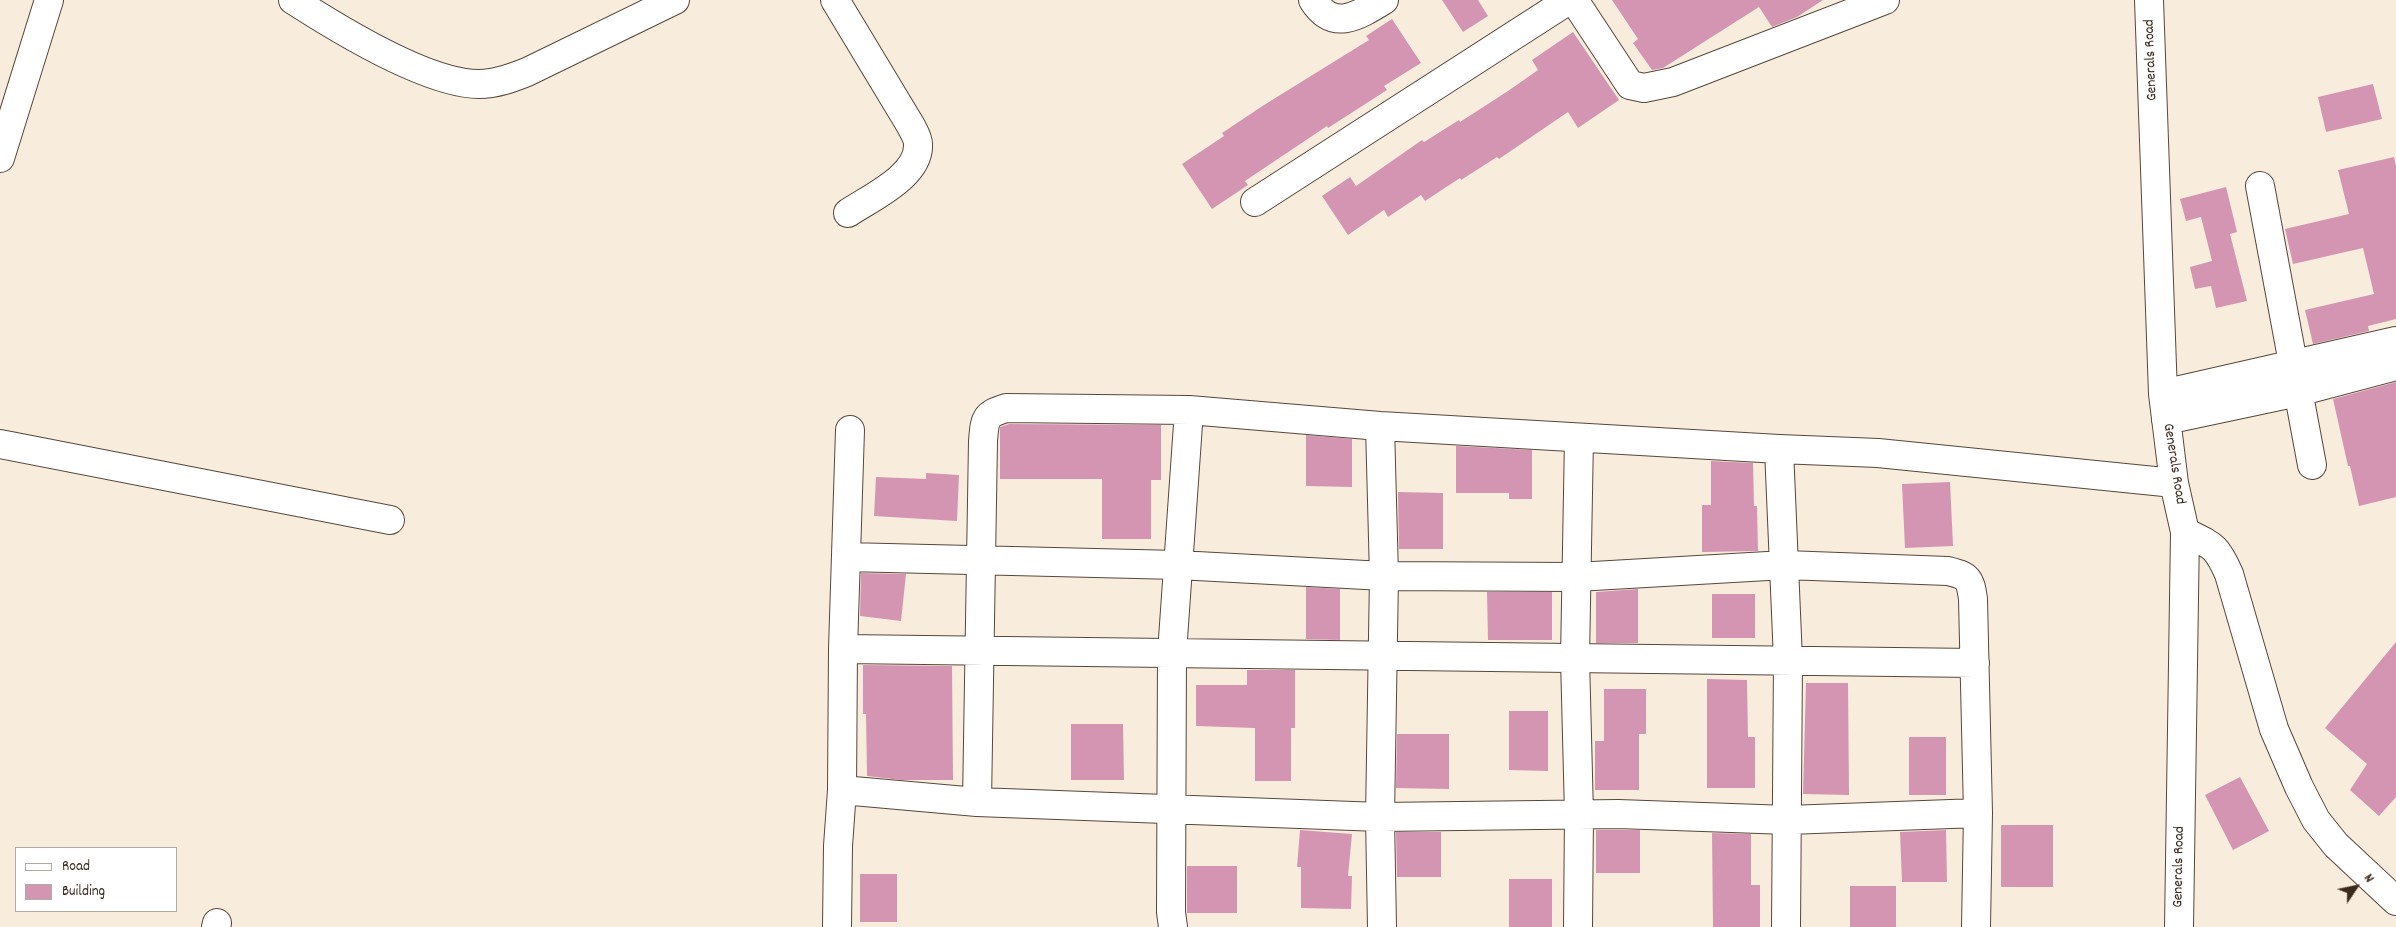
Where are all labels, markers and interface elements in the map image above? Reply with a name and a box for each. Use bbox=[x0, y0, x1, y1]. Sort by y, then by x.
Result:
street label: Generals Road bbox=[2142, 19, 2162, 101]
street label: Generals Road bbox=[2158, 422, 2188, 506]
street label: Generals Road bbox=[2170, 826, 2190, 908]
legend bbox=[15, 847, 178, 912]
text: Road bbox=[62, 856, 90, 878]
north arrow bbox=[2331, 862, 2381, 912]
text: N bbox=[2358, 870, 2379, 887]
text: Building bbox=[62, 881, 105, 903]

